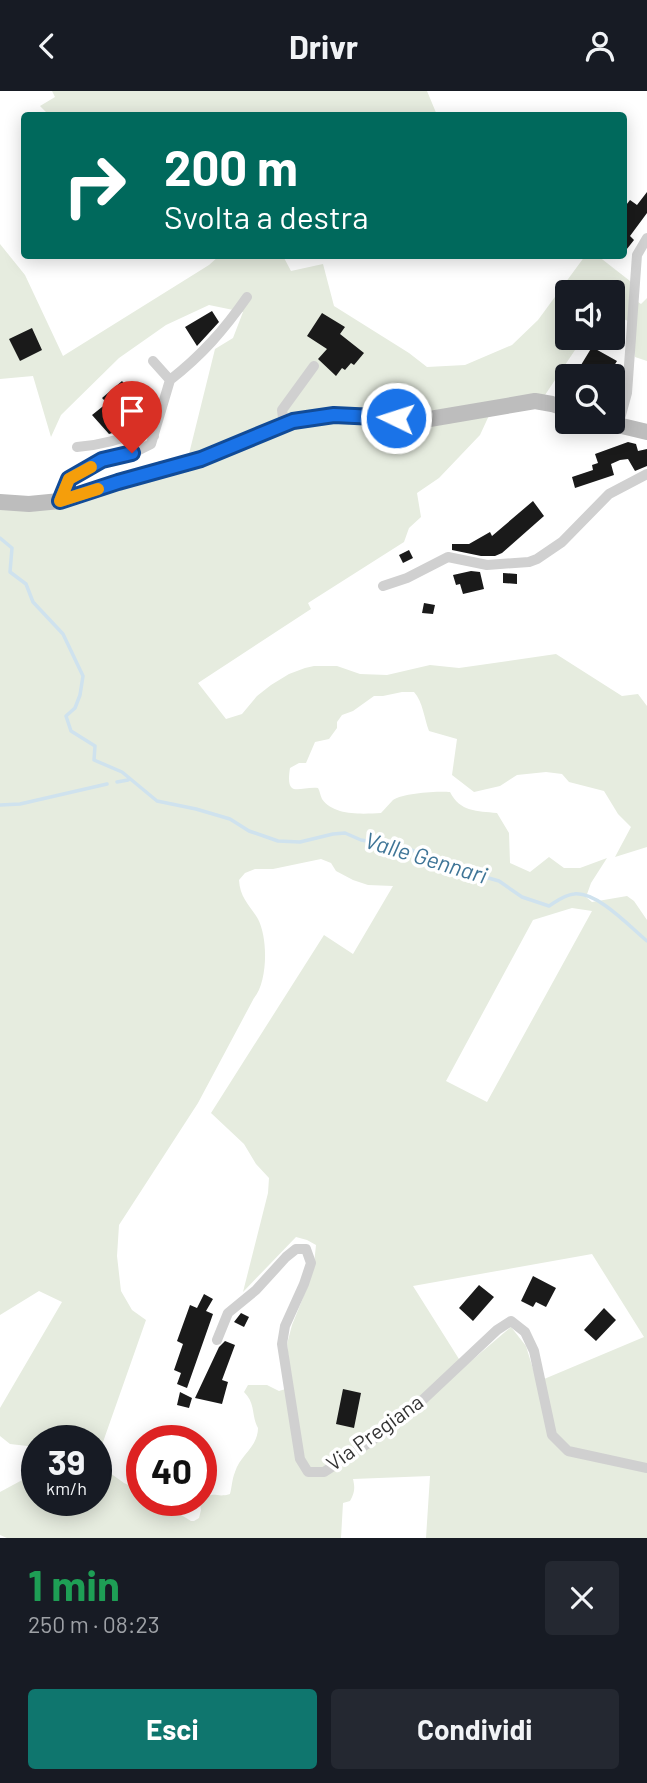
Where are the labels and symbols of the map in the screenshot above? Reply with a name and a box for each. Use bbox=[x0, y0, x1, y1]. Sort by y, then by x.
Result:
pin bbox=[102, 381, 162, 453]
position arrow bbox=[359, 381, 433, 455]
water label: Valle Gennari bbox=[362, 825, 491, 889]
street label: Via Pregiana bbox=[321, 1388, 427, 1475]
speed limit sign: 40 bbox=[126, 1425, 217, 1516]

